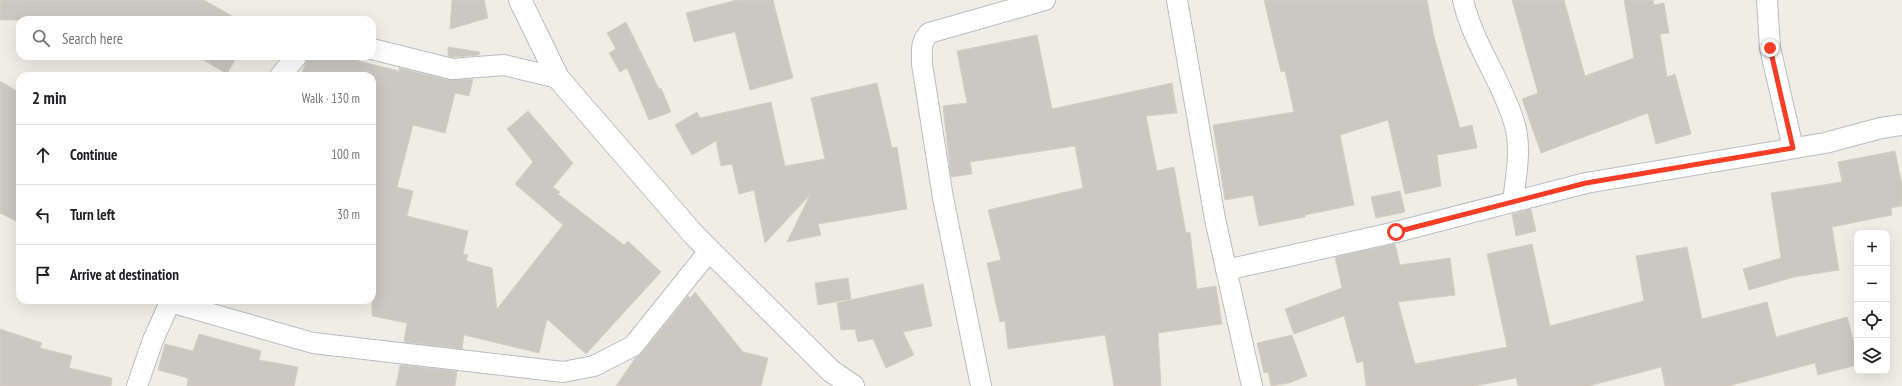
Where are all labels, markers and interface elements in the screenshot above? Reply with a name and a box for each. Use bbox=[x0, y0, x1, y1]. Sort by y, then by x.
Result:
search box bbox=[16, 16, 376, 60]
icon: search bbox=[30, 27, 52, 49]
text: Search here bbox=[62, 29, 123, 48]
route end bbox=[1761, 39, 1779, 57]
text: 2 min bbox=[32, 87, 66, 109]
text: Walk · 130 m bbox=[302, 90, 360, 107]
icon: ahead bbox=[32, 144, 54, 166]
text: Continue bbox=[70, 145, 117, 164]
text: 100 m bbox=[331, 146, 360, 163]
icon: left bbox=[32, 204, 54, 226]
text: Turn left bbox=[70, 205, 115, 224]
text: 30 m bbox=[337, 206, 360, 223]
route start bbox=[1387, 223, 1405, 241]
map controls bbox=[1854, 230, 1890, 374]
button: + bbox=[1854, 230, 1890, 266]
icon: arrive bbox=[32, 264, 54, 286]
text: Arrive at destination bbox=[70, 265, 179, 284]
button: − bbox=[1854, 266, 1890, 302]
button: locate bbox=[1854, 302, 1890, 338]
button: layers bbox=[1854, 338, 1890, 374]

